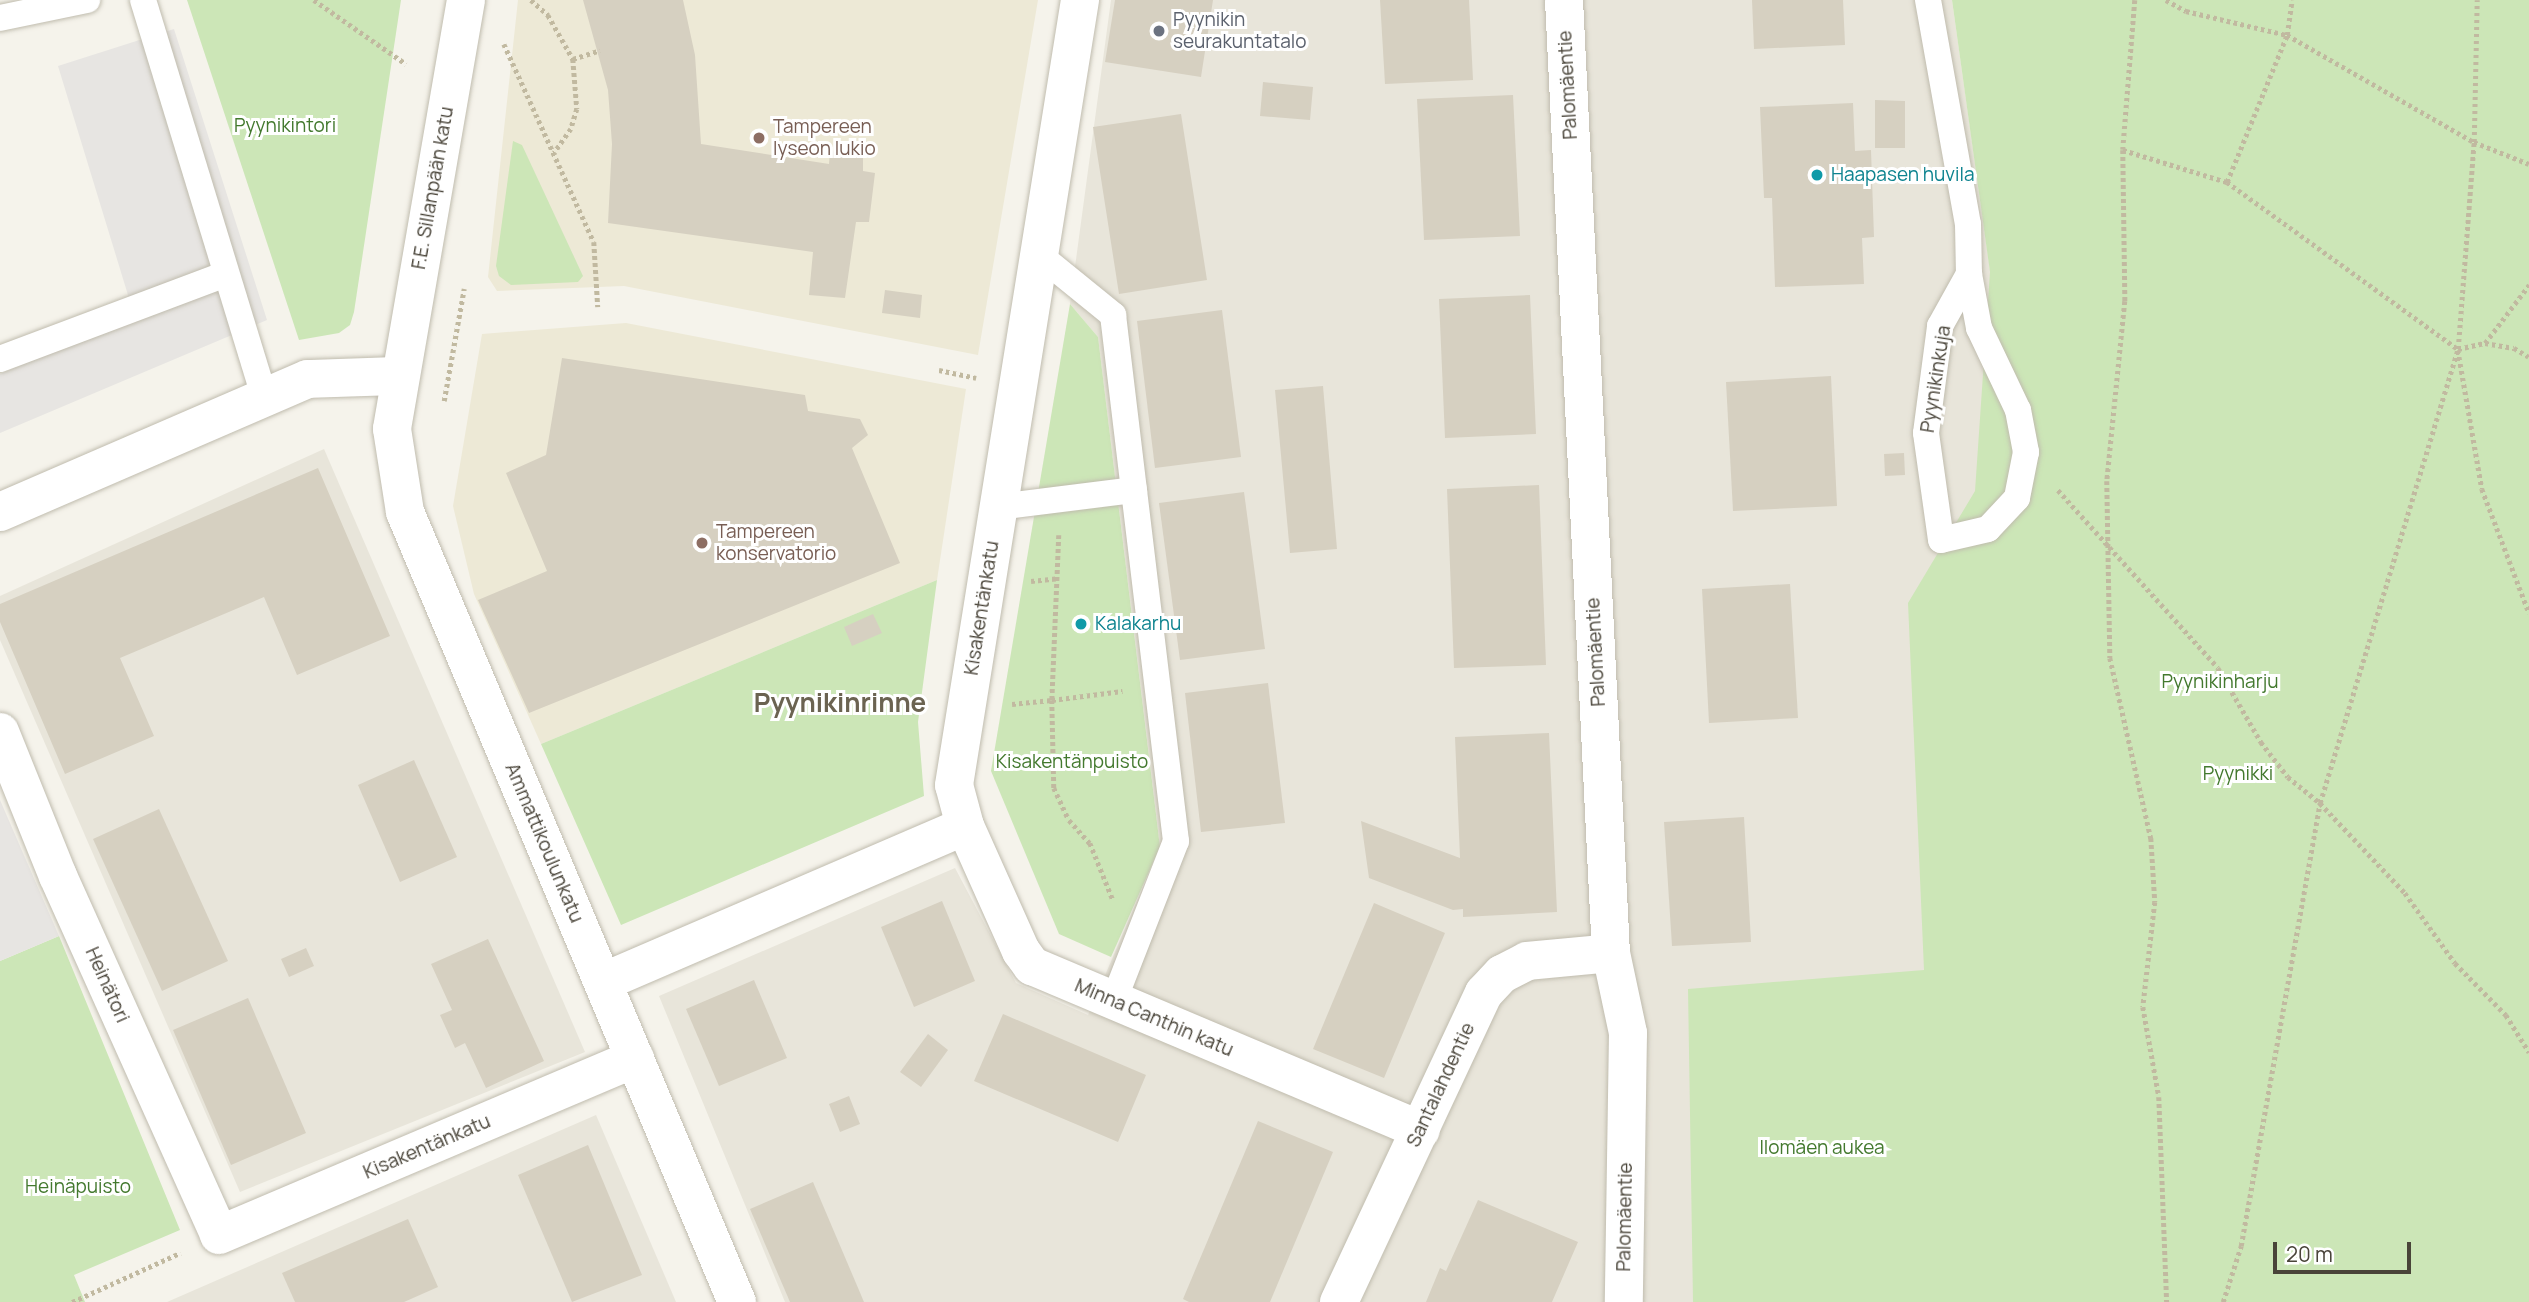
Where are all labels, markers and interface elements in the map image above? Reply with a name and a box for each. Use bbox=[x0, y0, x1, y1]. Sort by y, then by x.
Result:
place label: Pyynikin seurakuntatalo bbox=[1173, 9, 1306, 53]
marker: Pyynikin seurakuntatalo bbox=[1151, 23, 1167, 39]
street label: Palomäentie bbox=[1554, 30, 1582, 140]
street label: F.E. Sillanpään katu bbox=[407, 105, 459, 271]
park label: Pyynikintori bbox=[234, 115, 336, 137]
place label: Tampereen lyseon lukio bbox=[773, 116, 876, 160]
marker: Tampereen lyseon lukio bbox=[751, 130, 767, 146]
place label: Haapasen huvila bbox=[1831, 164, 1974, 186]
marker: Haapasen huvila bbox=[1809, 167, 1825, 183]
street label: Pyynikinkuja bbox=[1916, 324, 1956, 434]
place label: Tampereen konservatorio bbox=[716, 521, 836, 565]
marker: Tampereen konservatorio bbox=[694, 535, 710, 551]
street label: Kisakentänkatu bbox=[960, 539, 1004, 677]
street label: Palomäentie bbox=[1582, 597, 1610, 707]
place label: Kalakarhu bbox=[1095, 613, 1181, 635]
marker: Kalakarhu bbox=[1073, 616, 1089, 632]
park label: Pyynikinharju bbox=[2161, 671, 2279, 693]
district label: Pyynikinrinne bbox=[754, 687, 926, 719]
park label: Kisakentänpuisto bbox=[996, 751, 1148, 773]
street label: Ammattikoulunkatu bbox=[500, 760, 588, 926]
park label: Pyynikki bbox=[2203, 763, 2273, 785]
street label: Heinätori bbox=[80, 944, 134, 1026]
street label: Minna Canthin katu bbox=[1071, 974, 1237, 1062]
street label: Santalahdentie bbox=[1402, 1019, 1480, 1151]
street label: Kisakentänkatu bbox=[360, 1110, 494, 1184]
park label: Ilomäen aukea bbox=[1759, 1137, 1885, 1159]
street label: Palomäentie bbox=[1613, 1162, 1637, 1272]
park label: Heinäpuisto bbox=[25, 1176, 131, 1198]
scale bar bbox=[2277, 1228, 2415, 1272]
text: 20 m bbox=[2286, 1240, 2333, 1268]

